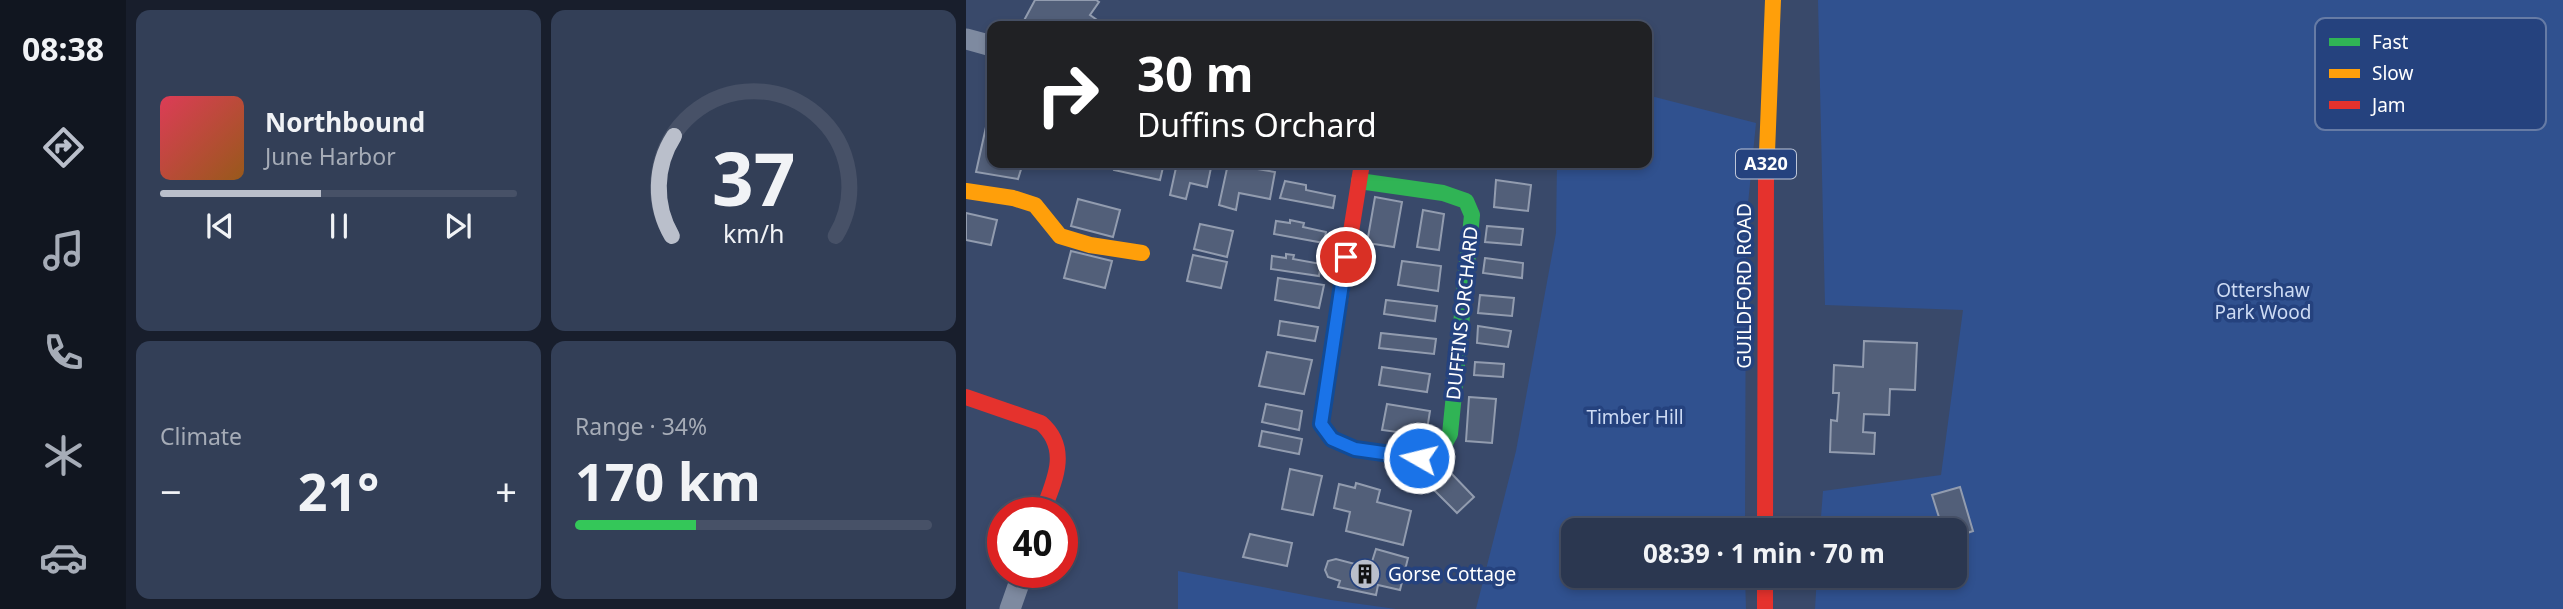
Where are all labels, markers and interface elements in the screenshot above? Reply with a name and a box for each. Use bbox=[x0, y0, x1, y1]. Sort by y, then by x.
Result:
legend bbox=[2315, 18, 2546, 130]
text: 08:38 bbox=[22, 27, 104, 70]
text: Fast bbox=[2372, 29, 2409, 55]
text: 30 m bbox=[1137, 40, 1254, 106]
icon: right bbox=[1022, 49, 1113, 140]
text: Slow bbox=[2372, 60, 2413, 86]
text: Jam bbox=[2370, 92, 2406, 118]
text: Duffins Orchard bbox=[1137, 103, 1377, 146]
text: Northbound bbox=[265, 104, 425, 140]
icon: directions bbox=[39, 123, 88, 172]
text: 37 bbox=[712, 129, 795, 228]
text: June Harbor bbox=[265, 140, 396, 172]
road number: A320 bbox=[1736, 149, 1796, 178]
street label: GUILDFORD ROAD bbox=[1731, 203, 1757, 369]
icon: previous bbox=[201, 207, 239, 245]
icon: pause bbox=[320, 207, 358, 245]
icon: next bbox=[439, 207, 477, 245]
text: km/h bbox=[723, 216, 784, 250]
street label: DUFFINS ORCHARD bbox=[1440, 225, 1484, 401]
icon: music bbox=[39, 226, 88, 275]
pin bbox=[1316, 227, 1376, 287]
icon: arrive bbox=[1327, 238, 1365, 276]
park label: Ottershaw Park Wood bbox=[2214, 277, 2312, 325]
icon: phone bbox=[39, 328, 88, 377]
park label: Timber Hill bbox=[1586, 404, 1684, 430]
text: Range · 34% bbox=[575, 410, 707, 442]
text: Climate bbox=[160, 420, 242, 452]
position arrow bbox=[1382, 421, 1456, 495]
icon: climate bbox=[39, 431, 88, 480]
text: 170 km bbox=[575, 445, 761, 516]
text: 21° bbox=[298, 455, 379, 526]
text: − bbox=[160, 465, 182, 517]
text: + bbox=[495, 465, 517, 517]
speed limit sign: 40 bbox=[987, 497, 1078, 588]
icon: car bbox=[39, 533, 88, 582]
text: 08:39 · 1 min · 70 m bbox=[1643, 535, 1885, 571]
building icon: Gorse Cottage bbox=[1348, 557, 1382, 591]
place label: Gorse Cottage bbox=[1388, 561, 1516, 587]

